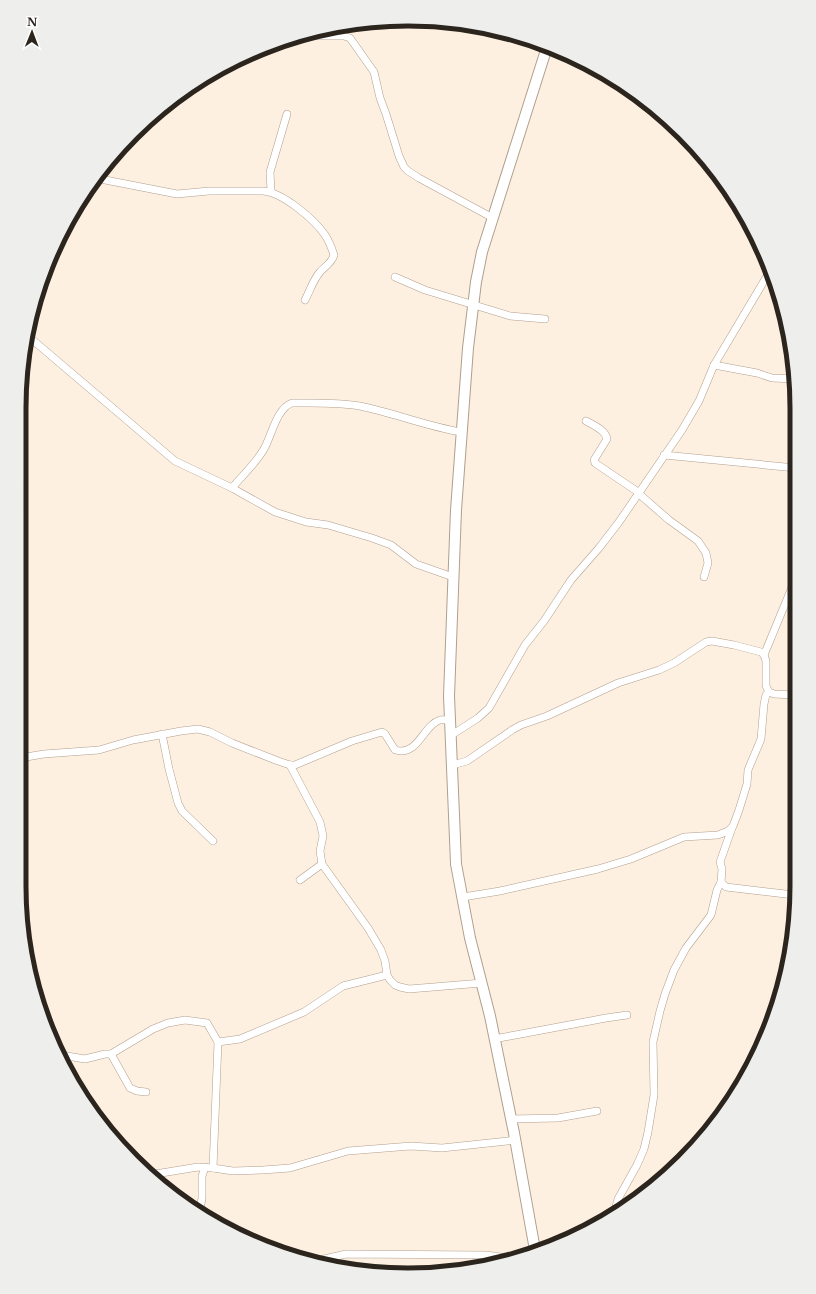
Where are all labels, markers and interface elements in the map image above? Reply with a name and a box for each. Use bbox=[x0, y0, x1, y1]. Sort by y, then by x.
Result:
north arrow bbox=[12, 12, 52, 52]
text: N bbox=[27, 15, 38, 29]

